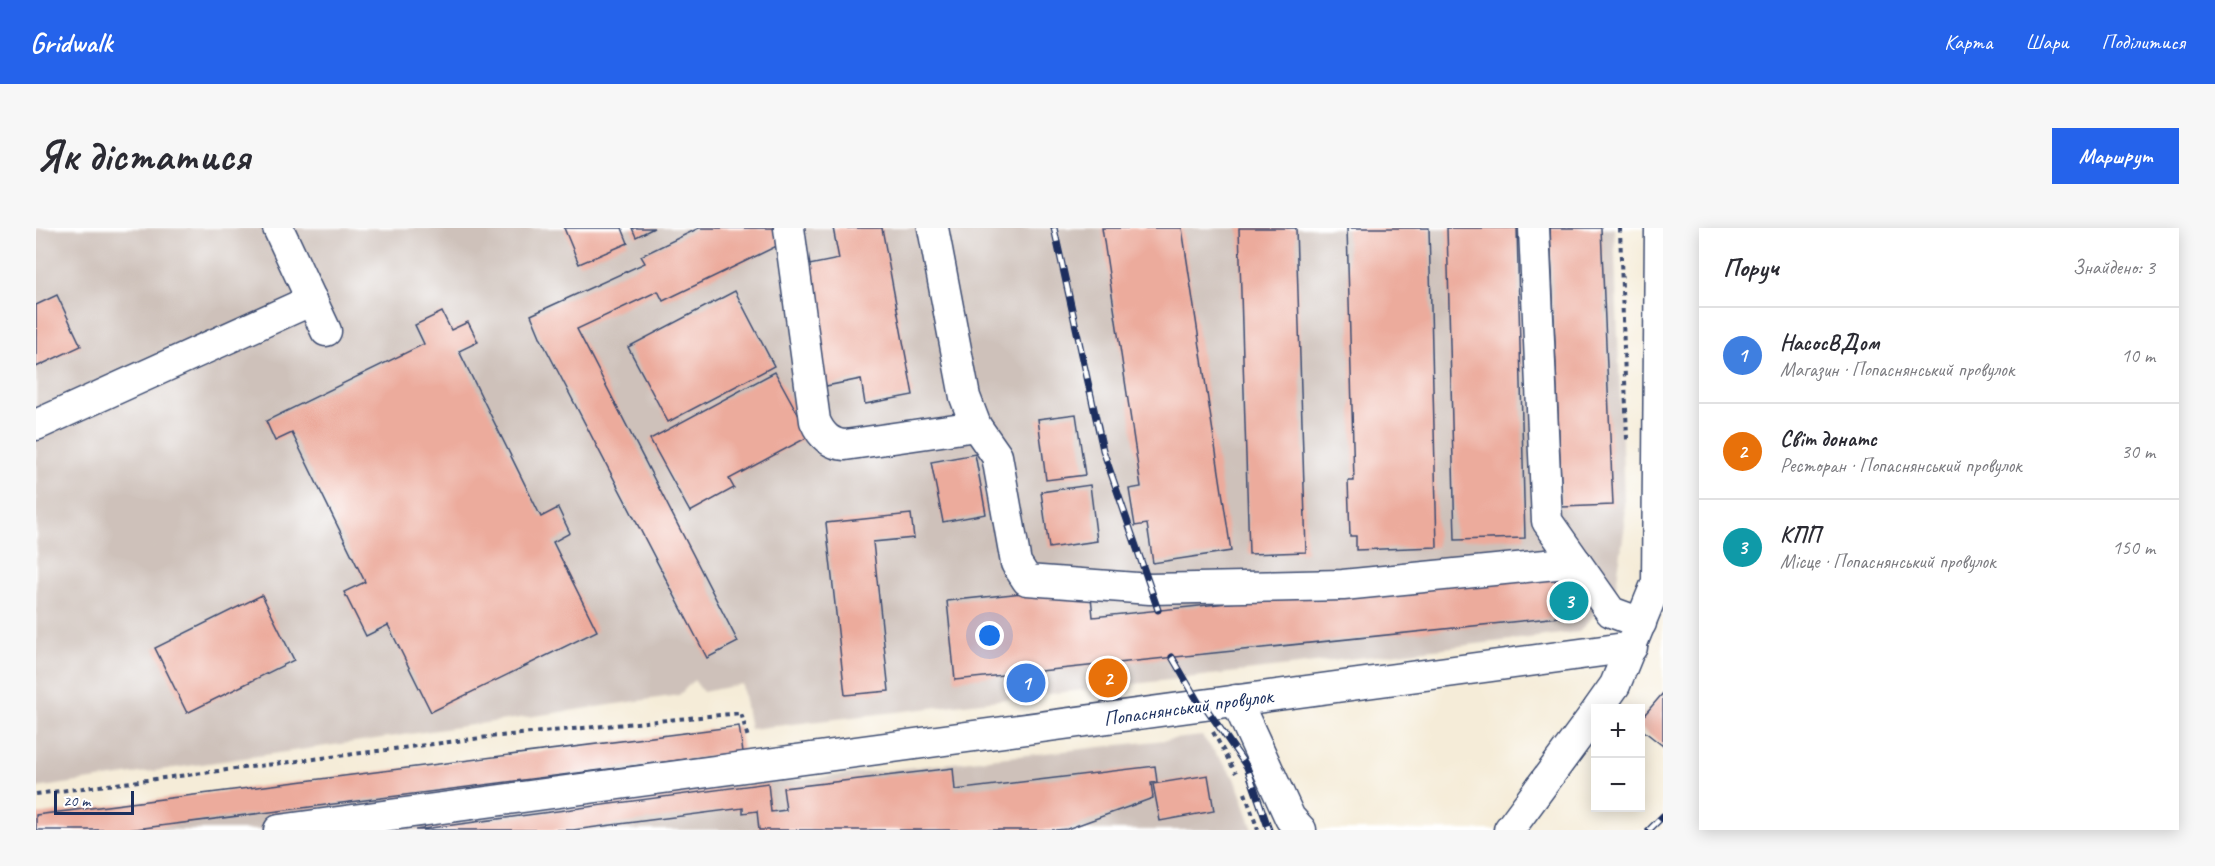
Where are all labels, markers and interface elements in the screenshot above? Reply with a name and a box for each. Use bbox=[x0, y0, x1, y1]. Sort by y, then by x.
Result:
text: Gridwalk bbox=[30, 25, 112, 60]
text: Карта bbox=[1944, 29, 1992, 55]
text: Шари bbox=[2025, 29, 2069, 55]
text: Поділитися bbox=[2102, 29, 2185, 55]
button: Маршрут bbox=[2052, 128, 2179, 184]
text: Як дістатися bbox=[36, 130, 250, 183]
text: Поруч bbox=[1723, 251, 1779, 284]
text: Знайдено: 3 bbox=[2073, 255, 2155, 280]
text: НасосВДом bbox=[1780, 329, 1879, 357]
text: 1 bbox=[1738, 343, 1747, 368]
text: 10 m bbox=[2121, 343, 2155, 368]
text: Магазин · Попаснянський провулок bbox=[1780, 357, 2014, 382]
text: Світ донатс bbox=[1780, 425, 1877, 453]
text: 2 bbox=[1738, 439, 1747, 464]
text: 30 m bbox=[2121, 439, 2155, 464]
text: Ресторан · Попаснянський провулок bbox=[1780, 453, 2022, 478]
text: КПП bbox=[1780, 521, 1820, 549]
text: 3 bbox=[1738, 535, 1747, 560]
text: 150 m bbox=[2112, 535, 2155, 560]
text: Місце · Попаснянський провулок bbox=[1780, 549, 1995, 574]
pin: 3 bbox=[1550, 578, 1588, 623]
your location bbox=[975, 621, 1004, 650]
pin: 2 bbox=[1088, 656, 1128, 700]
pin: 1 bbox=[1006, 660, 1046, 706]
street label: Попаснянський провулок bbox=[1102, 682, 1277, 732]
map controls bbox=[1591, 704, 1645, 812]
button: + bbox=[1591, 704, 1645, 758]
button: − bbox=[1591, 758, 1645, 812]
scale bar bbox=[54, 788, 134, 816]
text: 20 m bbox=[63, 791, 90, 811]

